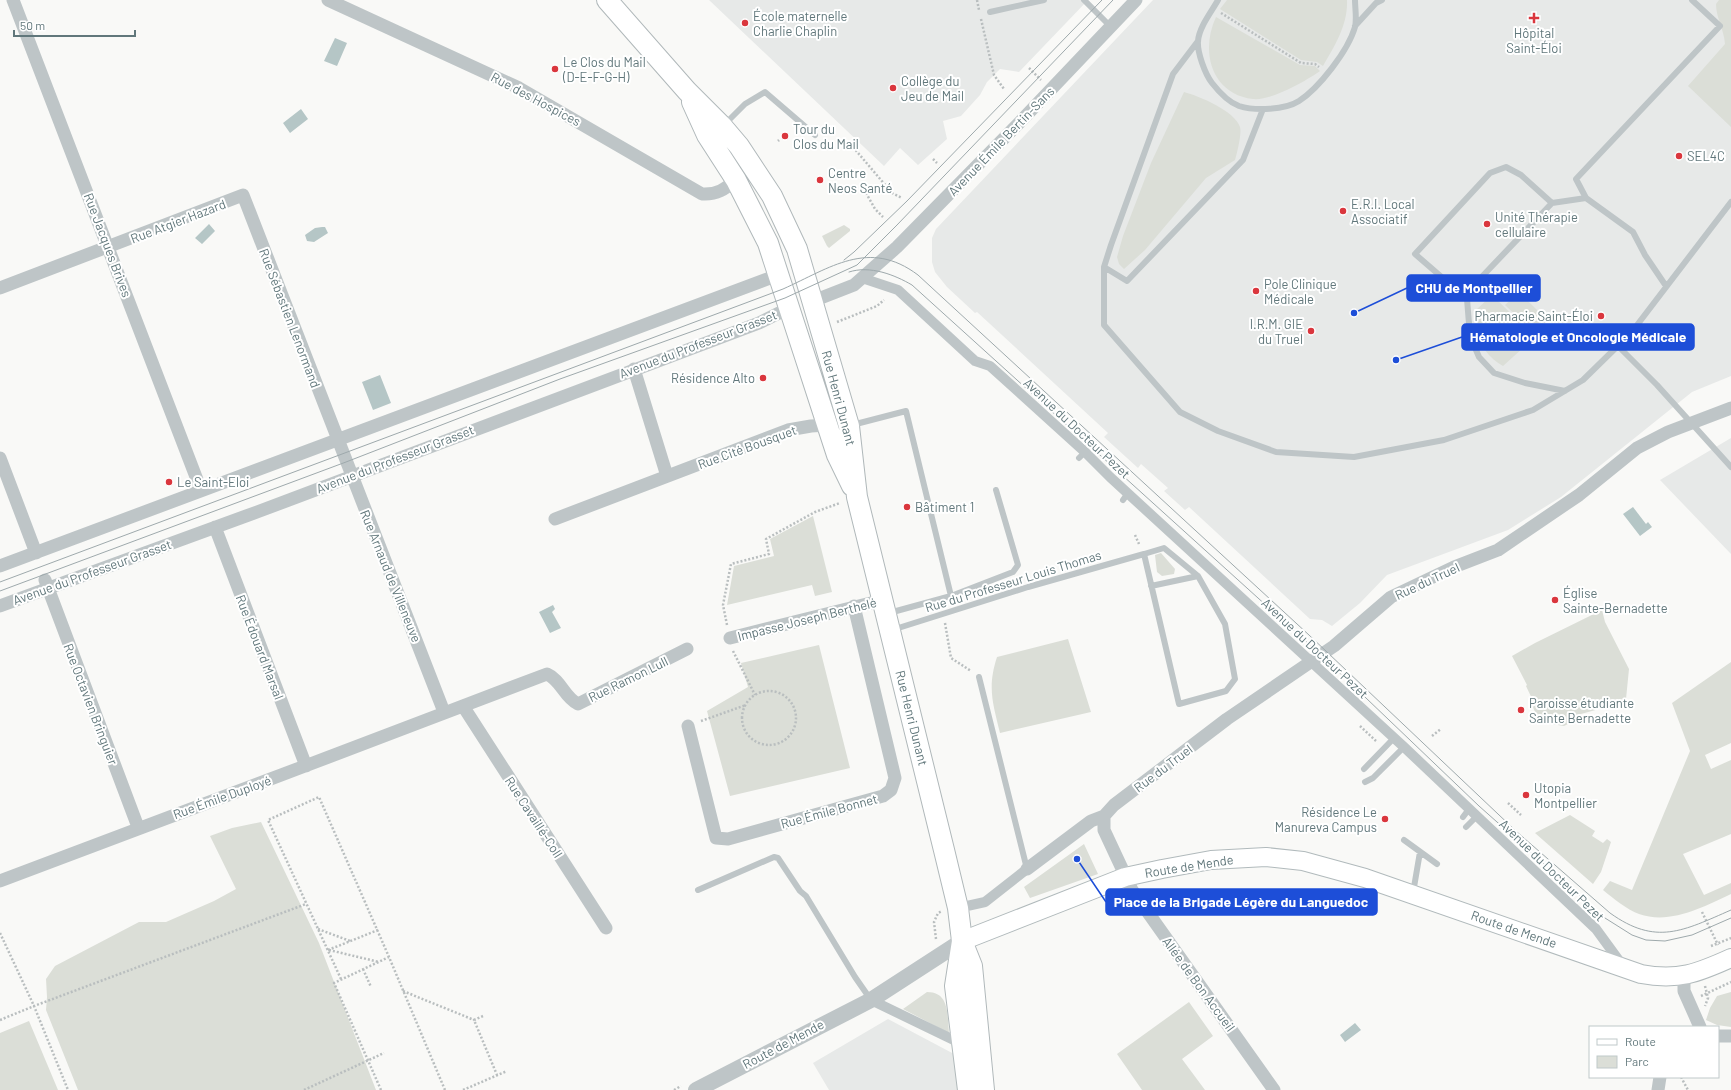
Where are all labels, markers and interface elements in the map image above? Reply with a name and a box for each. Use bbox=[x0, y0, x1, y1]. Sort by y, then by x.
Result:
place label: École maternelle Charlie Chaplin bbox=[753, 8, 848, 39]
scale bar bbox=[14, 12, 135, 38]
marker: Hôpital Saint-Éloi bbox=[1528, 12, 1540, 24]
text: 50 m bbox=[20, 18, 45, 32]
marker: École maternelle Charlie Chaplin bbox=[740, 18, 750, 28]
place label: Hôpital Saint-Éloi bbox=[1506, 25, 1562, 56]
place label: Le Clos du Mail (D-E-F-G-H) bbox=[562, 54, 646, 85]
marker: Le Clos du Mail (D-E-F-G-H) bbox=[550, 64, 560, 74]
street label: Rue des Hospices bbox=[488, 69, 584, 129]
place label: Collège du Jeu de Mail bbox=[901, 73, 964, 104]
marker: Collège du Jeu de Mail bbox=[888, 83, 898, 93]
street label: Avenue Émile Bertin-Sans bbox=[945, 83, 1057, 199]
place label: Tour du Clos du Mail bbox=[793, 121, 859, 152]
marker: Tour du Clos du Mail bbox=[780, 131, 790, 141]
place label: SEL4C bbox=[1687, 148, 1725, 164]
marker: SEL4C bbox=[1674, 151, 1684, 161]
place label: Centre Neos Santé bbox=[828, 165, 892, 196]
marker: Centre Neos Santé bbox=[815, 175, 825, 185]
street label: Rue Jacques Brives bbox=[81, 191, 135, 299]
street label: Rue Atgier Hazard bbox=[128, 195, 228, 247]
place label: E.R.I. Local Associatif bbox=[1351, 196, 1415, 227]
marker: E.R.I. Local Associatif bbox=[1338, 206, 1348, 216]
place label: Unité Thérapie cellulaire bbox=[1495, 209, 1578, 240]
marker: Unité Thérapie cellulaire bbox=[1482, 219, 1492, 229]
street label: Rue Sébastien Lenormand bbox=[256, 246, 324, 390]
callout: CHU de Montpellier bbox=[1407, 275, 1540, 301]
place label: Pole Clinique Médicale bbox=[1264, 276, 1337, 307]
text: CHU de Montpellier bbox=[1415, 279, 1533, 296]
marker: Pole Clinique Médicale bbox=[1251, 286, 1261, 296]
street label: Avenue du Professeur Grasset bbox=[617, 307, 779, 381]
place label: Pharmacie Saint-Éloi bbox=[1474, 308, 1593, 324]
marker: Pharmacie Saint-Éloi bbox=[1596, 311, 1606, 321]
place label: I.R.M. GIE du Truel bbox=[1250, 316, 1303, 347]
callout: Hématologie et Oncologie Médicale bbox=[1462, 324, 1694, 350]
marker: I.R.M. GIE du Truel bbox=[1306, 326, 1316, 336]
text: Hématologie et Oncologie Médicale bbox=[1470, 328, 1687, 345]
street label: Rue Henri Dunant bbox=[819, 349, 859, 447]
place label: Résidence Alto bbox=[671, 370, 755, 386]
marker: Résidence Alto bbox=[758, 373, 768, 383]
street label: Avenue du Docteur Pezet bbox=[1020, 374, 1134, 482]
street label: Avenue du Professeur Grasset bbox=[314, 422, 476, 496]
street label: Rue Cité Bousquet bbox=[695, 422, 799, 472]
place label: Le Saint-Eloi bbox=[177, 474, 249, 490]
marker: Le Saint-Eloi bbox=[164, 477, 174, 487]
place label: Bâtiment 1 bbox=[915, 499, 974, 515]
marker: Bâtiment 1 bbox=[902, 502, 912, 512]
street label: Rue Arnaud de Villeneuve bbox=[357, 507, 425, 645]
street label: Avenue du Professeur Grasset bbox=[11, 536, 173, 608]
street label: Rue du Professeur Louis Thomas bbox=[923, 547, 1103, 615]
street label: Rue du Truel bbox=[1392, 559, 1462, 603]
place label: Église Sainte-Bernadette bbox=[1563, 585, 1668, 616]
street label: Rue Édouard Marsal bbox=[233, 592, 287, 702]
street label: Impasse Joseph Berthelé bbox=[736, 594, 878, 644]
street label: Avenue du Docteur Pezet bbox=[1258, 594, 1372, 702]
marker: Église Sainte-Bernadette bbox=[1550, 595, 1560, 605]
street label: Rue Octavien Bringuier bbox=[60, 641, 122, 767]
street label: Rue Ramon Lull bbox=[586, 653, 670, 705]
street label: Rue Henri Dunant bbox=[892, 669, 932, 767]
place label: Paroisse étudiante Sainte Bernadette bbox=[1529, 695, 1634, 726]
marker: Paroisse étudiante Sainte Bernadette bbox=[1516, 705, 1526, 715]
street label: Rue du Truel bbox=[1130, 741, 1196, 795]
street label: Rue Émile Duployé bbox=[171, 772, 273, 822]
street label: Rue Cavaillé-Coll bbox=[502, 773, 566, 861]
place label: Utopia Montpellier bbox=[1534, 780, 1597, 811]
street label: Rue Émile Bonnet bbox=[779, 790, 879, 832]
marker: Utopia Montpellier bbox=[1521, 790, 1531, 800]
place label: Résidence Le Manureva Campus bbox=[1275, 804, 1377, 835]
marker: Résidence Le Manureva Campus bbox=[1380, 814, 1390, 824]
street label: Avenue du Docteur Pezet bbox=[1496, 816, 1608, 924]
street label: Route de Mende bbox=[1143, 851, 1235, 881]
callout: Place de la Brigade Légère du Languedoc bbox=[1106, 889, 1377, 915]
text: Place de la Brigade Légère du Languedoc bbox=[1114, 893, 1369, 910]
street label: Route de Mende bbox=[1469, 907, 1559, 951]
street label: Allée de Bon Accueil bbox=[1159, 933, 1239, 1035]
street label: Route de Mende bbox=[740, 1016, 826, 1072]
legend bbox=[1589, 1026, 1719, 1078]
text: Route bbox=[1625, 1034, 1656, 1048]
text: Parc bbox=[1625, 1054, 1649, 1068]

